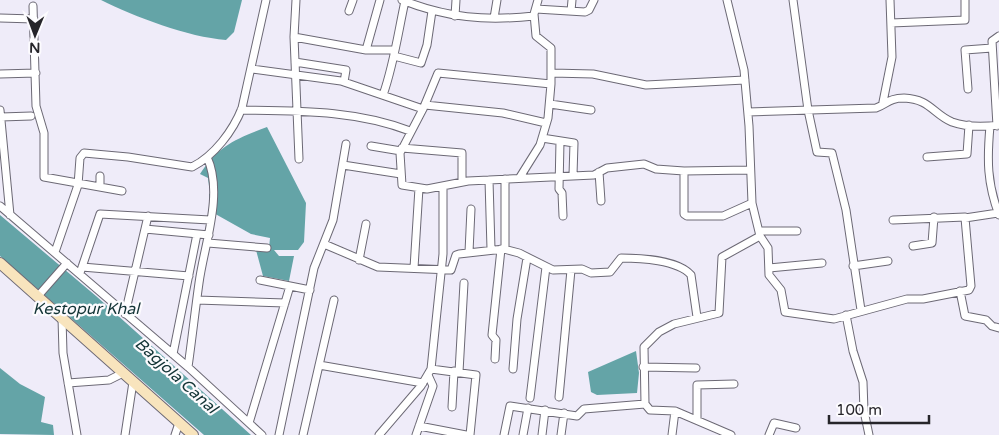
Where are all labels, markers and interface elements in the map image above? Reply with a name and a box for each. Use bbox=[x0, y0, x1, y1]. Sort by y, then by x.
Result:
north arrow bbox=[10, 10, 60, 60]
text: N bbox=[29, 39, 41, 56]
water label: Kestopur Khal bbox=[33, 299, 141, 319]
water label: Bagjola Canal bbox=[131, 334, 223, 420]
scale bar bbox=[829, 392, 929, 424]
text: 100 m bbox=[836, 401, 882, 419]

